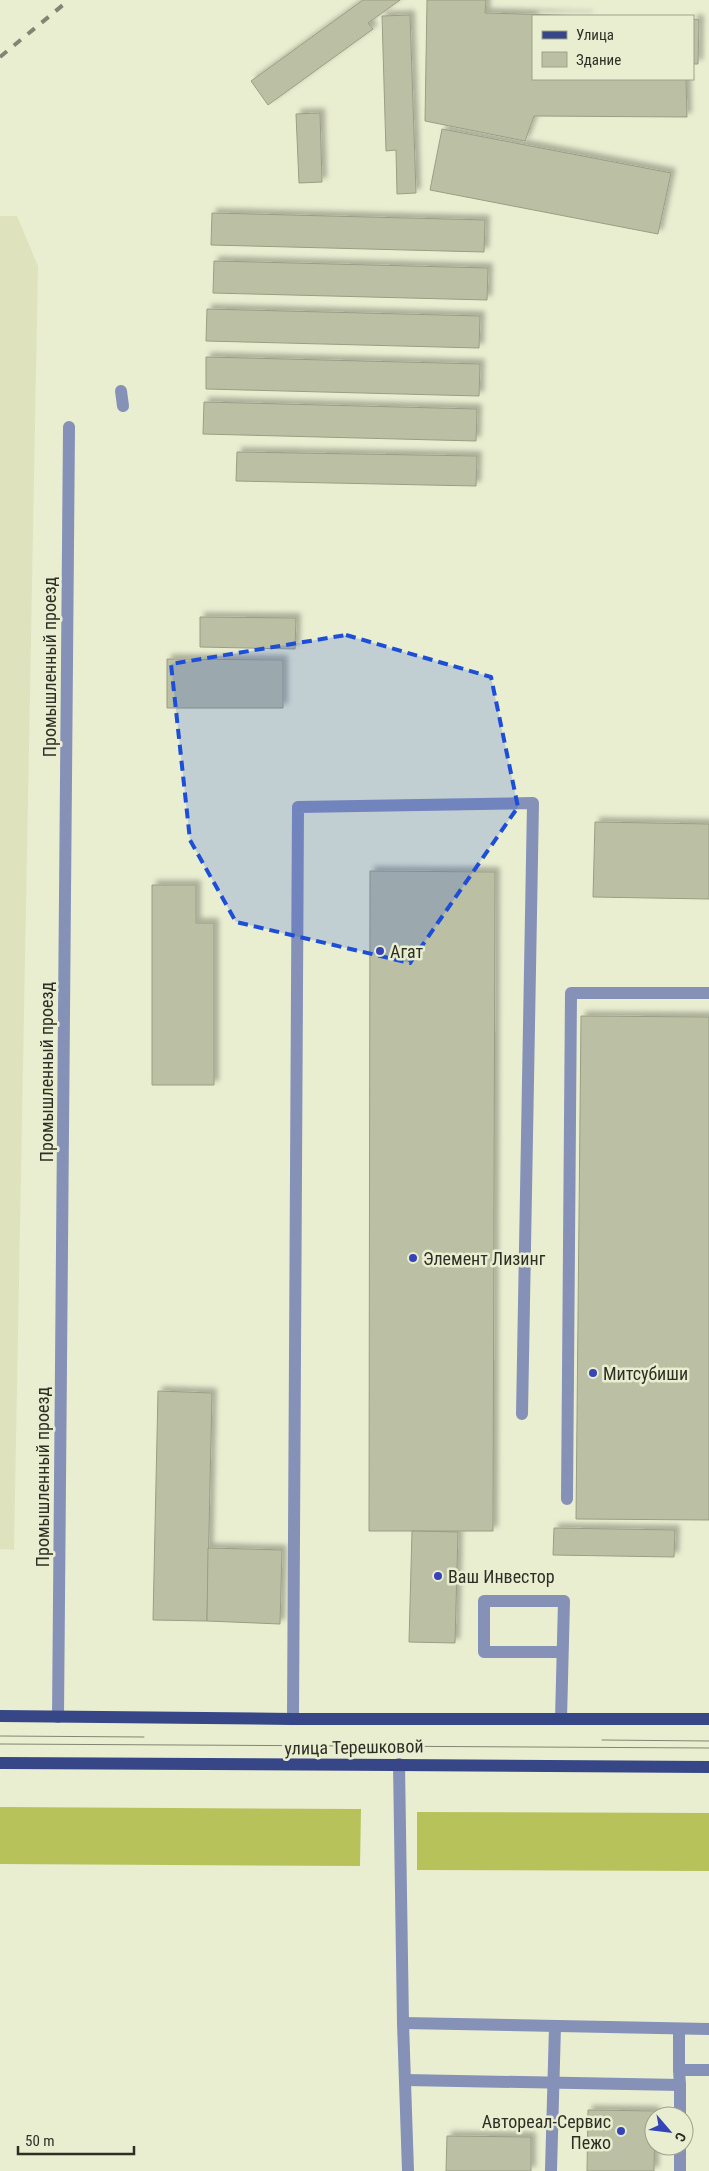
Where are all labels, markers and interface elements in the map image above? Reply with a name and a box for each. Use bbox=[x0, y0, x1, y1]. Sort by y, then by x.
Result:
legend bbox=[532, 15, 694, 80]
text: Улица bbox=[576, 26, 614, 44]
text: Здание bbox=[576, 51, 621, 69]
street label: Промышленный проезд bbox=[39, 576, 60, 757]
place label: Агат bbox=[390, 941, 424, 962]
marker: Агат bbox=[374, 945, 386, 957]
street label: Промышленный проезд bbox=[36, 981, 57, 1162]
place label: Элемент Лизинг bbox=[423, 1248, 546, 1269]
marker: Элемент Лизинг bbox=[407, 1252, 419, 1264]
place label: Митсубиши bbox=[603, 1363, 688, 1384]
marker: Митсубиши bbox=[587, 1367, 599, 1379]
street label: Промышленный проезд bbox=[32, 1386, 53, 1567]
place label: Ваш Инвестор bbox=[448, 1566, 555, 1587]
marker: Ваш Инвестор bbox=[432, 1570, 444, 1582]
street label: улица Терешковой bbox=[284, 1735, 424, 1759]
north arrow bbox=[644, 2106, 694, 2156]
place label: Автореал-Сервис Пежо bbox=[482, 2111, 611, 2153]
scale bar bbox=[18, 2124, 134, 2156]
marker: Автореал-Сервис Пежо bbox=[615, 2125, 627, 2137]
text: С bbox=[672, 2130, 689, 2144]
text: 50 m bbox=[25, 2132, 55, 2150]

